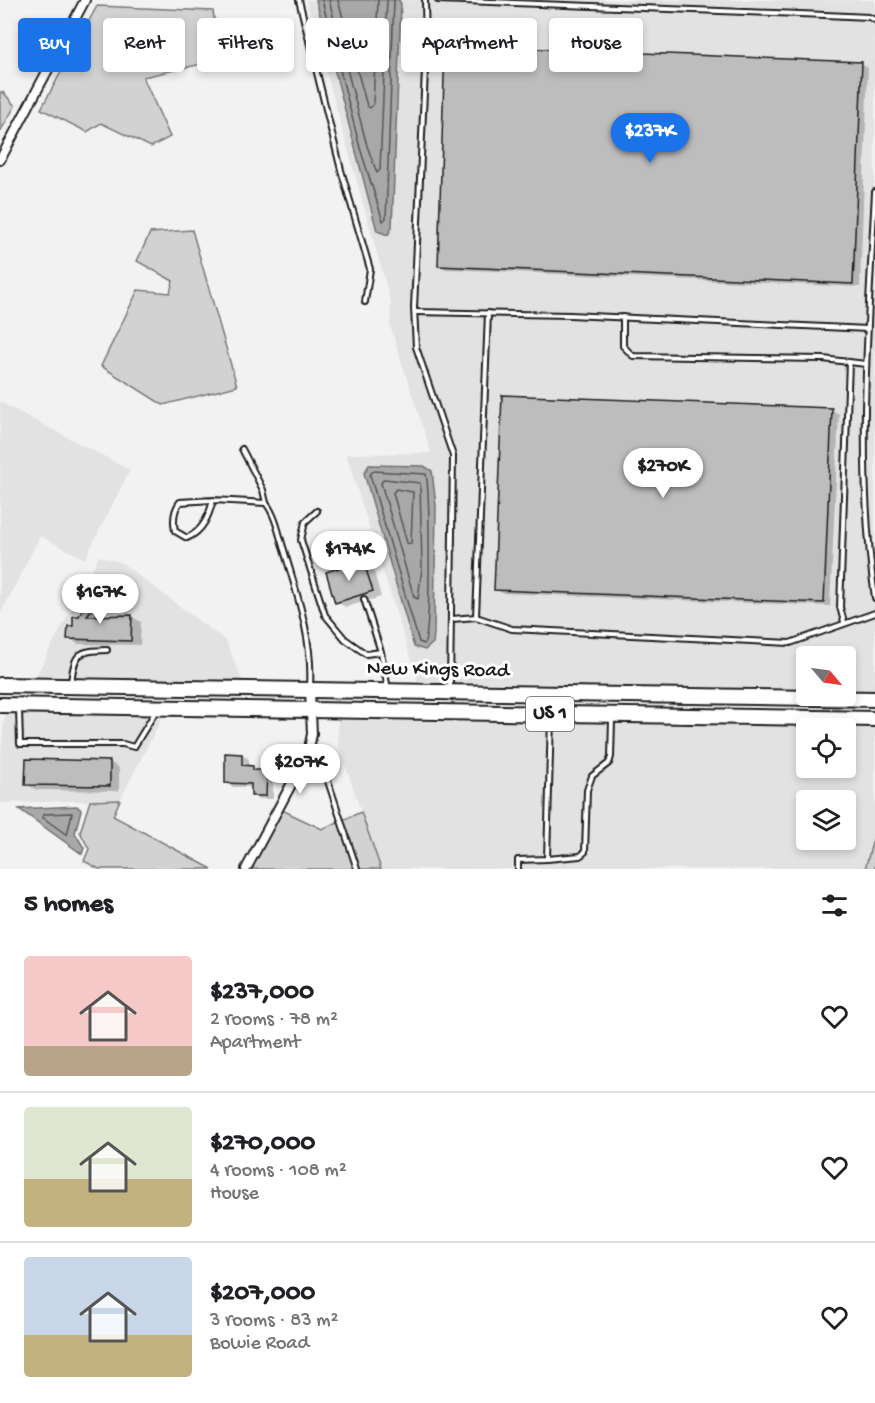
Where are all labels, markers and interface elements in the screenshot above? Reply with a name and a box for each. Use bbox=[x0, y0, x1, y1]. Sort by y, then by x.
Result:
chip: Buy bbox=[18, 18, 91, 72]
chip: Rent bbox=[103, 18, 185, 72]
chip: Filters bbox=[197, 18, 294, 72]
chip: New bbox=[306, 18, 389, 72]
chip: Apartment bbox=[401, 18, 537, 72]
chip: House bbox=[549, 18, 643, 72]
pin: $237K bbox=[608, 113, 692, 164]
text: $237K bbox=[625, 121, 675, 144]
pin: $270K bbox=[621, 448, 705, 499]
text: $270K bbox=[637, 456, 689, 479]
pin: $174K bbox=[307, 531, 391, 582]
text: $174K bbox=[325, 539, 373, 562]
pin: $167K bbox=[58, 574, 142, 625]
text: $167K bbox=[76, 582, 124, 605]
north arrow bbox=[796, 646, 856, 706]
map controls bbox=[796, 646, 856, 850]
street label: New Kings Road bbox=[367, 657, 511, 685]
road number: US 1 bbox=[526, 697, 574, 731]
button: locate bbox=[796, 718, 856, 778]
pin: $207K bbox=[258, 744, 342, 795]
text: $207K bbox=[274, 752, 326, 775]
button: layers bbox=[796, 790, 856, 850]
icon: filters bbox=[818, 889, 851, 922]
text: 5 homes bbox=[24, 890, 113, 921]
text: $237,000 bbox=[210, 978, 314, 1009]
icon: home bbox=[72, 980, 144, 1052]
icon: heart bbox=[818, 1000, 851, 1033]
text: 2 rooms · 78 m² bbox=[210, 1009, 338, 1032]
text: Apartment bbox=[210, 1032, 300, 1055]
text: $270,000 bbox=[210, 1129, 315, 1160]
icon: home bbox=[72, 1131, 144, 1203]
icon: heart bbox=[818, 1151, 851, 1184]
text: 4 rooms · 108 m² bbox=[210, 1160, 347, 1183]
text: House bbox=[210, 1183, 259, 1206]
text: $207,000 bbox=[210, 1279, 315, 1310]
icon: home bbox=[72, 1281, 144, 1353]
icon: heart bbox=[818, 1301, 851, 1334]
text: 3 rooms · 83 m² bbox=[210, 1310, 338, 1333]
text: Bowie Road bbox=[210, 1333, 309, 1356]

